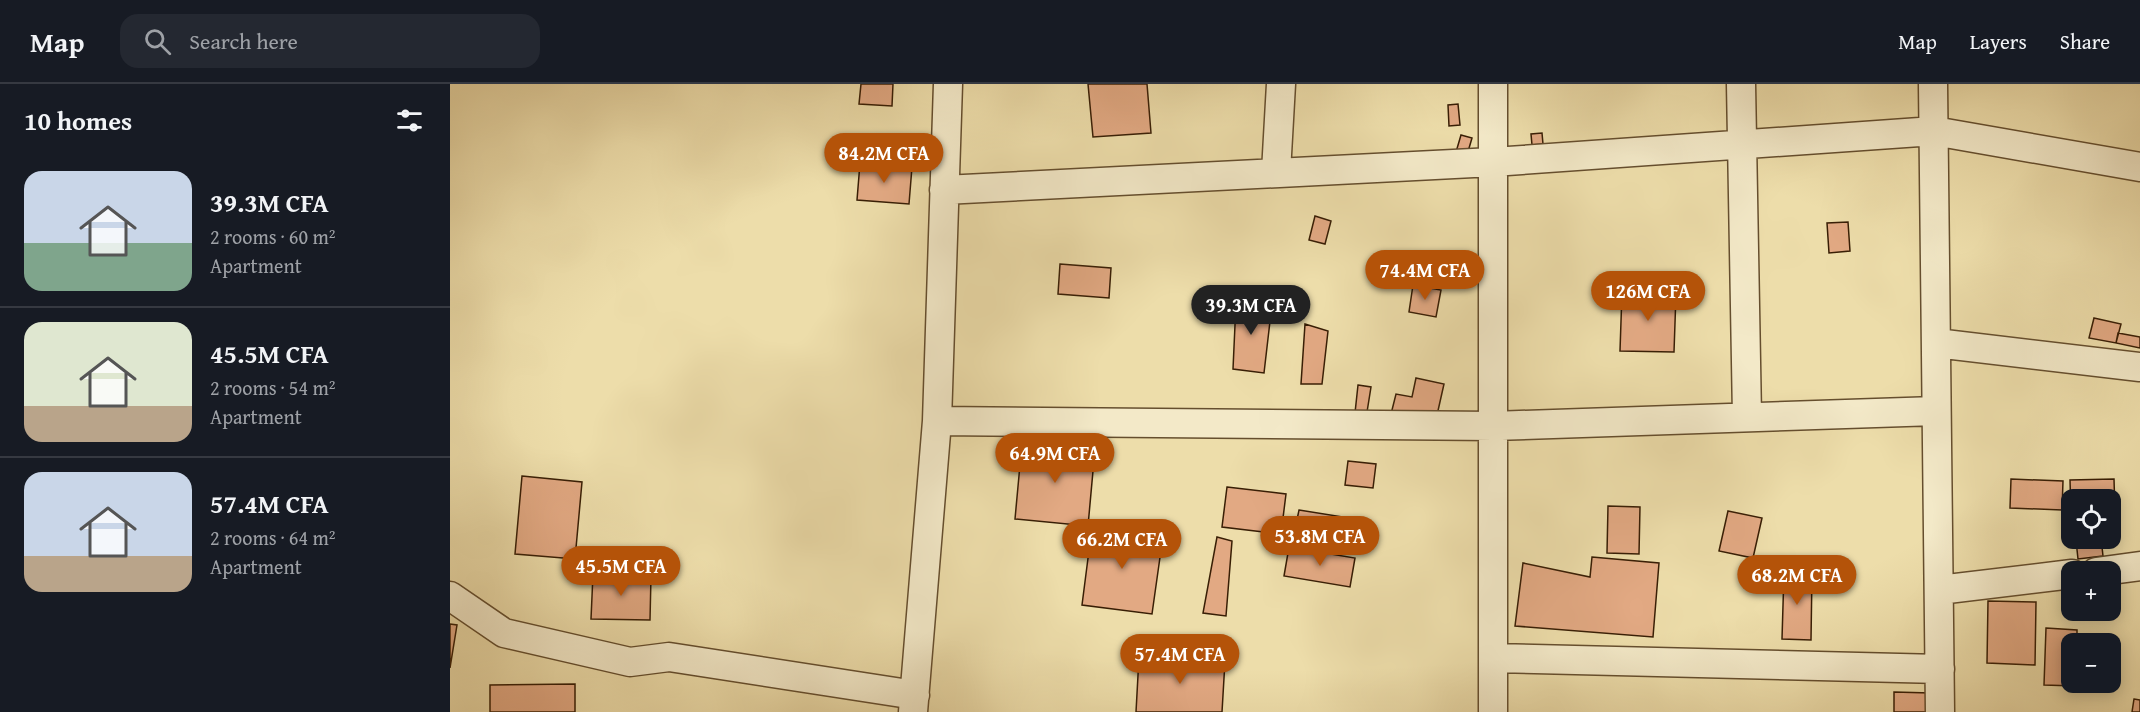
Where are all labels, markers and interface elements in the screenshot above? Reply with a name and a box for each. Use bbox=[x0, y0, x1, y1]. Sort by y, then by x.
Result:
search box bbox=[120, 14, 540, 68]
text: Map bbox=[30, 21, 84, 62]
icon: search bbox=[141, 25, 174, 58]
text: Search here bbox=[189, 25, 298, 57]
text: Map bbox=[1898, 26, 1937, 57]
text: Layers bbox=[1970, 26, 2027, 57]
text: Share bbox=[2060, 26, 2110, 57]
text: 10 homes bbox=[24, 101, 132, 140]
icon: filters bbox=[393, 104, 426, 137]
pin: 84.2M CFA bbox=[815, 133, 953, 184]
text: 84.2M CFA bbox=[838, 138, 930, 167]
text: 39.3M CFA bbox=[210, 183, 329, 222]
icon: home bbox=[72, 195, 144, 267]
text: 2 rooms · 60 m² bbox=[210, 222, 336, 251]
pin: 74.4M CFA bbox=[1356, 250, 1494, 301]
text: Apartment bbox=[210, 251, 302, 280]
text: 74.4M CFA bbox=[1379, 255, 1471, 284]
pin: 126M CFA bbox=[1586, 271, 1710, 322]
text: 126M CFA bbox=[1605, 276, 1691, 305]
pin: 39.3M CFA bbox=[1182, 285, 1320, 336]
text: 39.3M CFA bbox=[1205, 290, 1297, 319]
text: 45.5M CFA bbox=[210, 334, 329, 373]
icon: home bbox=[72, 346, 144, 418]
text: 2 rooms · 54 m² bbox=[210, 373, 336, 402]
text: Apartment bbox=[210, 402, 302, 431]
pin: 64.9M CFA bbox=[986, 433, 1124, 484]
text: 64.9M CFA bbox=[1009, 438, 1101, 467]
text: 57.4M CFA bbox=[210, 484, 329, 523]
map controls bbox=[2061, 489, 2121, 693]
button: locate bbox=[2061, 489, 2121, 549]
icon: home bbox=[72, 496, 144, 568]
pin: 53.8M CFA bbox=[1251, 516, 1389, 567]
pin: 66.2M CFA bbox=[1053, 519, 1191, 570]
text: 53.8M CFA bbox=[1274, 521, 1366, 550]
text: 2 rooms · 64 m² bbox=[210, 523, 336, 552]
text: 66.2M CFA bbox=[1076, 524, 1168, 553]
pin: 45.5M CFA bbox=[552, 546, 690, 597]
text: 45.5M CFA bbox=[575, 551, 667, 580]
text: Apartment bbox=[210, 552, 302, 581]
pin: 68.2M CFA bbox=[1728, 555, 1866, 606]
text: 68.2M CFA bbox=[1751, 560, 1843, 589]
button: + bbox=[2061, 561, 2121, 621]
button: − bbox=[2061, 633, 2121, 693]
pin: 57.4M CFA bbox=[1111, 634, 1249, 685]
text: 57.4M CFA bbox=[1134, 639, 1226, 668]

